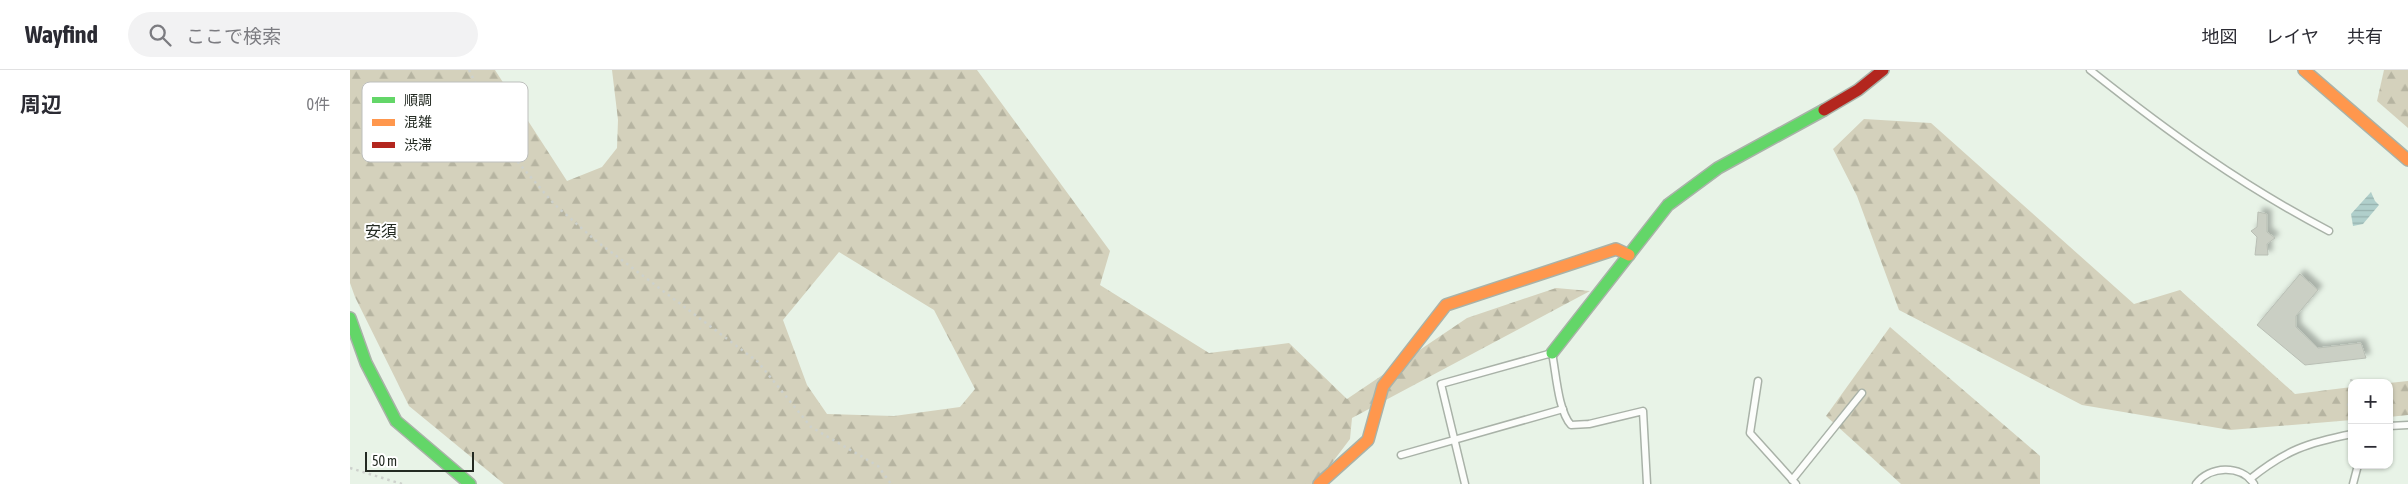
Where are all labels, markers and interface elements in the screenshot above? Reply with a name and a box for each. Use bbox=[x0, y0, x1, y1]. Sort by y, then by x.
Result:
search box bbox=[128, 12, 478, 57]
text: Wayfind bbox=[25, 21, 98, 48]
icon: search bbox=[146, 21, 174, 49]
text: ここで検索 bbox=[186, 25, 281, 47]
text: 地図 bbox=[2202, 26, 2238, 47]
text: レイヤ bbox=[2266, 26, 2319, 47]
text: 共有 bbox=[2347, 26, 2383, 47]
legend bbox=[362, 82, 528, 162]
text: 周辺 bbox=[20, 92, 62, 116]
text: 順調 bbox=[404, 92, 432, 108]
text: 0件 bbox=[306, 95, 330, 113]
text: 混雑 bbox=[404, 114, 432, 130]
text: 渋滞 bbox=[404, 137, 432, 153]
district label: 安須 bbox=[365, 222, 397, 240]
map controls bbox=[2348, 379, 2393, 469]
button: + bbox=[2348, 379, 2393, 424]
button: − bbox=[2348, 424, 2393, 469]
scale bar bbox=[365, 449, 474, 472]
text: 50 m bbox=[372, 453, 397, 469]

